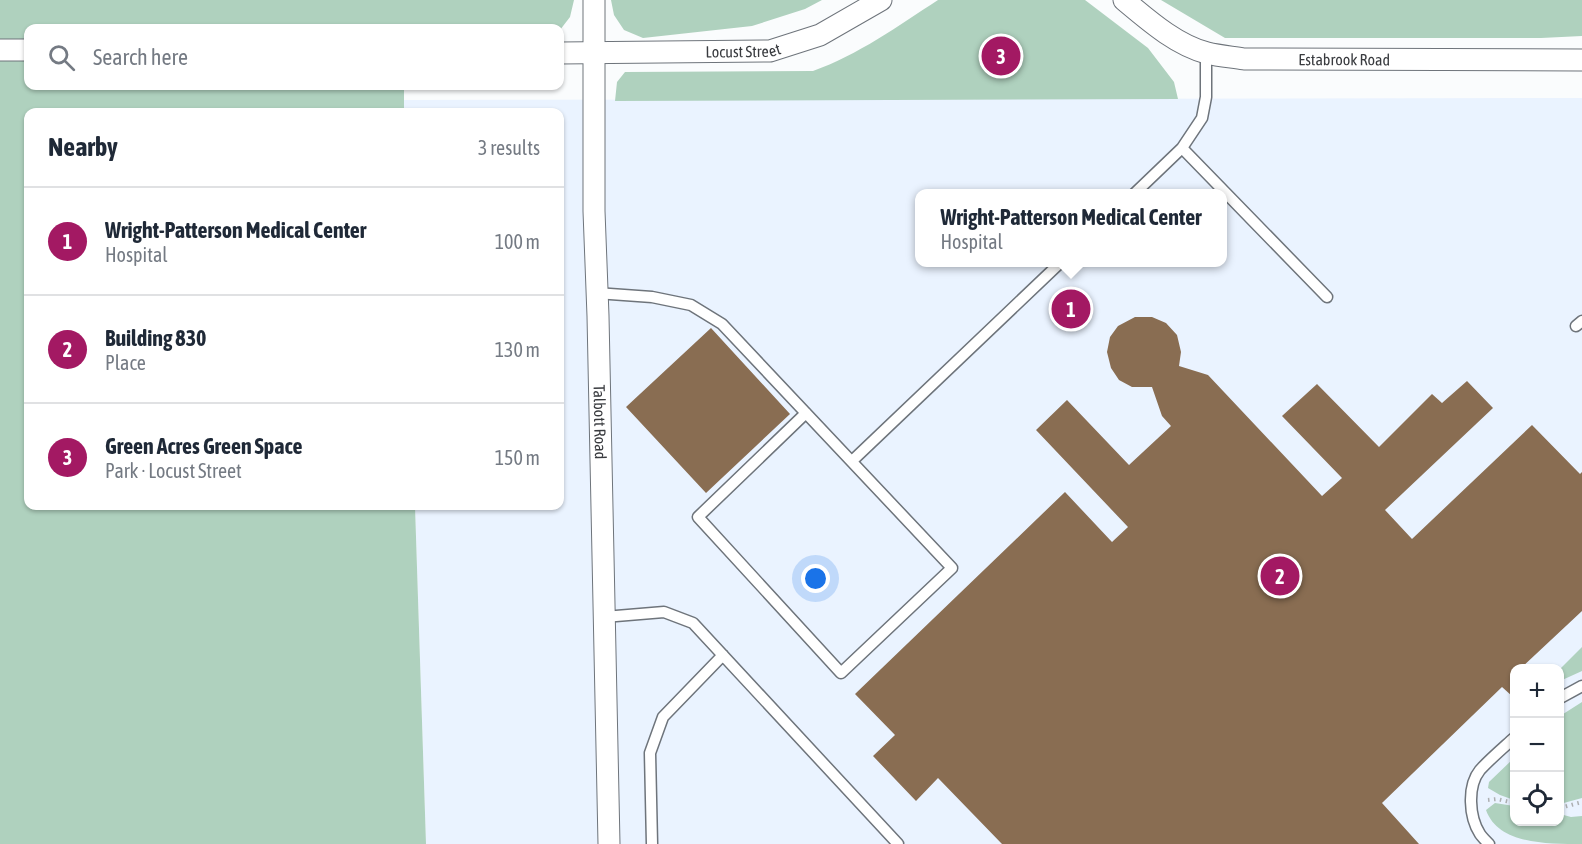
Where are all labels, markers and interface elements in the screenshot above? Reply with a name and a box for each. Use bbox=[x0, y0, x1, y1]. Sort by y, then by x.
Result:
search box bbox=[24, 24, 564, 90]
pin: 3 bbox=[982, 34, 1020, 78]
street label: Locust Street bbox=[705, 39, 783, 61]
icon: search bbox=[45, 41, 78, 74]
text: Search here bbox=[93, 44, 188, 70]
street label: Estabrook Road bbox=[1298, 50, 1390, 68]
text: Nearby bbox=[48, 132, 118, 162]
text: 3 results bbox=[478, 136, 540, 159]
popup bbox=[915, 189, 1227, 267]
text: Wright-Patterson Medical Center bbox=[940, 204, 1202, 230]
text: Wright-Patterson Medical Center bbox=[105, 217, 366, 243]
text: 1 bbox=[63, 230, 72, 253]
text: 100 m bbox=[495, 230, 540, 253]
text: Hospital bbox=[940, 230, 1003, 253]
text: Hospital bbox=[105, 243, 168, 266]
pin: 1 bbox=[1052, 286, 1090, 332]
text: Building 830 bbox=[105, 325, 206, 351]
text: 2 bbox=[63, 338, 72, 361]
text: 130 m bbox=[495, 338, 540, 361]
text: Place bbox=[105, 351, 146, 374]
street label: Talbott Road bbox=[590, 384, 610, 459]
text: Green Acres Green Space bbox=[105, 433, 303, 459]
text: 3 bbox=[63, 446, 72, 469]
text: 150 m bbox=[495, 446, 540, 469]
text: Park · Locust Street bbox=[105, 459, 242, 482]
pin: 2 bbox=[1260, 554, 1300, 598]
your location bbox=[801, 564, 830, 593]
map controls bbox=[1510, 664, 1564, 826]
button: + bbox=[1510, 664, 1564, 718]
button: − bbox=[1510, 718, 1564, 772]
button: locate bbox=[1510, 772, 1564, 826]

